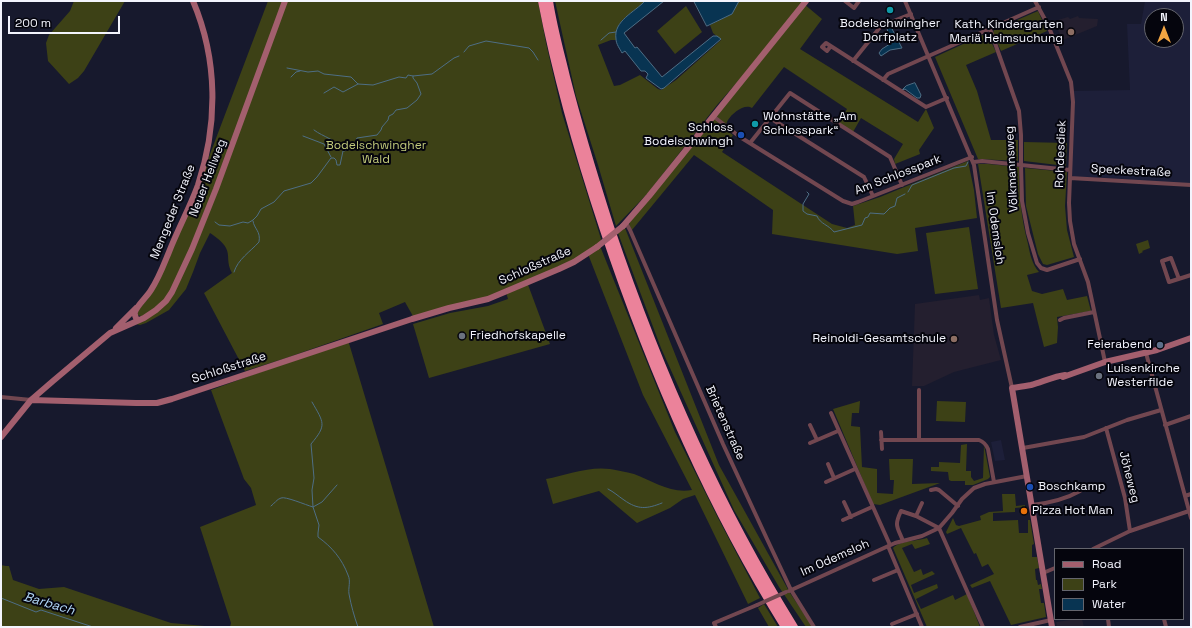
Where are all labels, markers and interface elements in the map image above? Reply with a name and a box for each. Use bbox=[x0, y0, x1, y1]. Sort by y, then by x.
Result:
marker: Bodelschwingher Dorfplatz bbox=[885, 5, 895, 15]
scale bar bbox=[10, 8, 122, 34]
north arrow bbox=[1144, 8, 1184, 48]
text: N bbox=[1160, 10, 1168, 24]
text: 200 m bbox=[15, 15, 51, 31]
place label: Bodelschwingher Dorfplatz bbox=[840, 17, 940, 45]
place label: Kath. Kindergarten Mariä Heimsuchung bbox=[950, 18, 1063, 46]
marker: Kath. Kindergarten Mariä Heimsuchung bbox=[1066, 27, 1076, 37]
place label: Wohnstätte „Am Schlosspark“ bbox=[763, 110, 857, 138]
marker: Wohnstätte „Am Schlosspark“ bbox=[750, 119, 760, 129]
street label: Rohdesdiek bbox=[1053, 120, 1069, 188]
place label: Schloss Bodelschwingh bbox=[644, 121, 733, 149]
street label: Völkmannsweg bbox=[1003, 126, 1021, 212]
marker: Schloss Bodelschwingh bbox=[736, 130, 746, 140]
street label: Neuer Hellweg bbox=[187, 137, 229, 219]
park label: Bodelschwingher Wald bbox=[326, 139, 426, 167]
street label: Am Schlosspark bbox=[853, 152, 943, 198]
street label: Speckestraße bbox=[1091, 162, 1171, 180]
street label: Mengeder Straße bbox=[147, 163, 199, 261]
street label: Im Odemsloh bbox=[983, 191, 1007, 265]
street label: Schloßstraße bbox=[497, 244, 573, 288]
place label: Friedhofskapelle bbox=[470, 329, 566, 343]
marker: Friedhofskapelle bbox=[457, 331, 467, 341]
place label: Reinoldi-Gesamtschule bbox=[813, 332, 946, 346]
marker: Reinoldi-Gesamtschule bbox=[949, 334, 959, 344]
place label: Feierabend bbox=[1087, 338, 1152, 352]
marker: Feierabend bbox=[1155, 340, 1165, 350]
street label: Schloßstraße bbox=[190, 349, 268, 387]
place label: Luisenkirche Westerfilde bbox=[1107, 362, 1180, 390]
marker: Luisenkirche Westerfilde bbox=[1094, 371, 1104, 381]
street label: Brietenstraße bbox=[702, 384, 748, 462]
street label: Jöheweg bbox=[1116, 450, 1142, 504]
place label: Boschkamp bbox=[1038, 480, 1105, 494]
marker: Boschkamp bbox=[1025, 482, 1035, 492]
place label: Pizza Hot Man bbox=[1032, 504, 1113, 518]
marker: Pizza Hot Man bbox=[1019, 506, 1029, 516]
street label: Im Odemsloh bbox=[798, 536, 872, 580]
legend bbox=[1054, 548, 1184, 620]
text: Road bbox=[1092, 556, 1121, 572]
text: Park bbox=[1092, 576, 1117, 592]
water label: Barbach bbox=[22, 589, 76, 619]
text: Water bbox=[1092, 596, 1126, 612]

